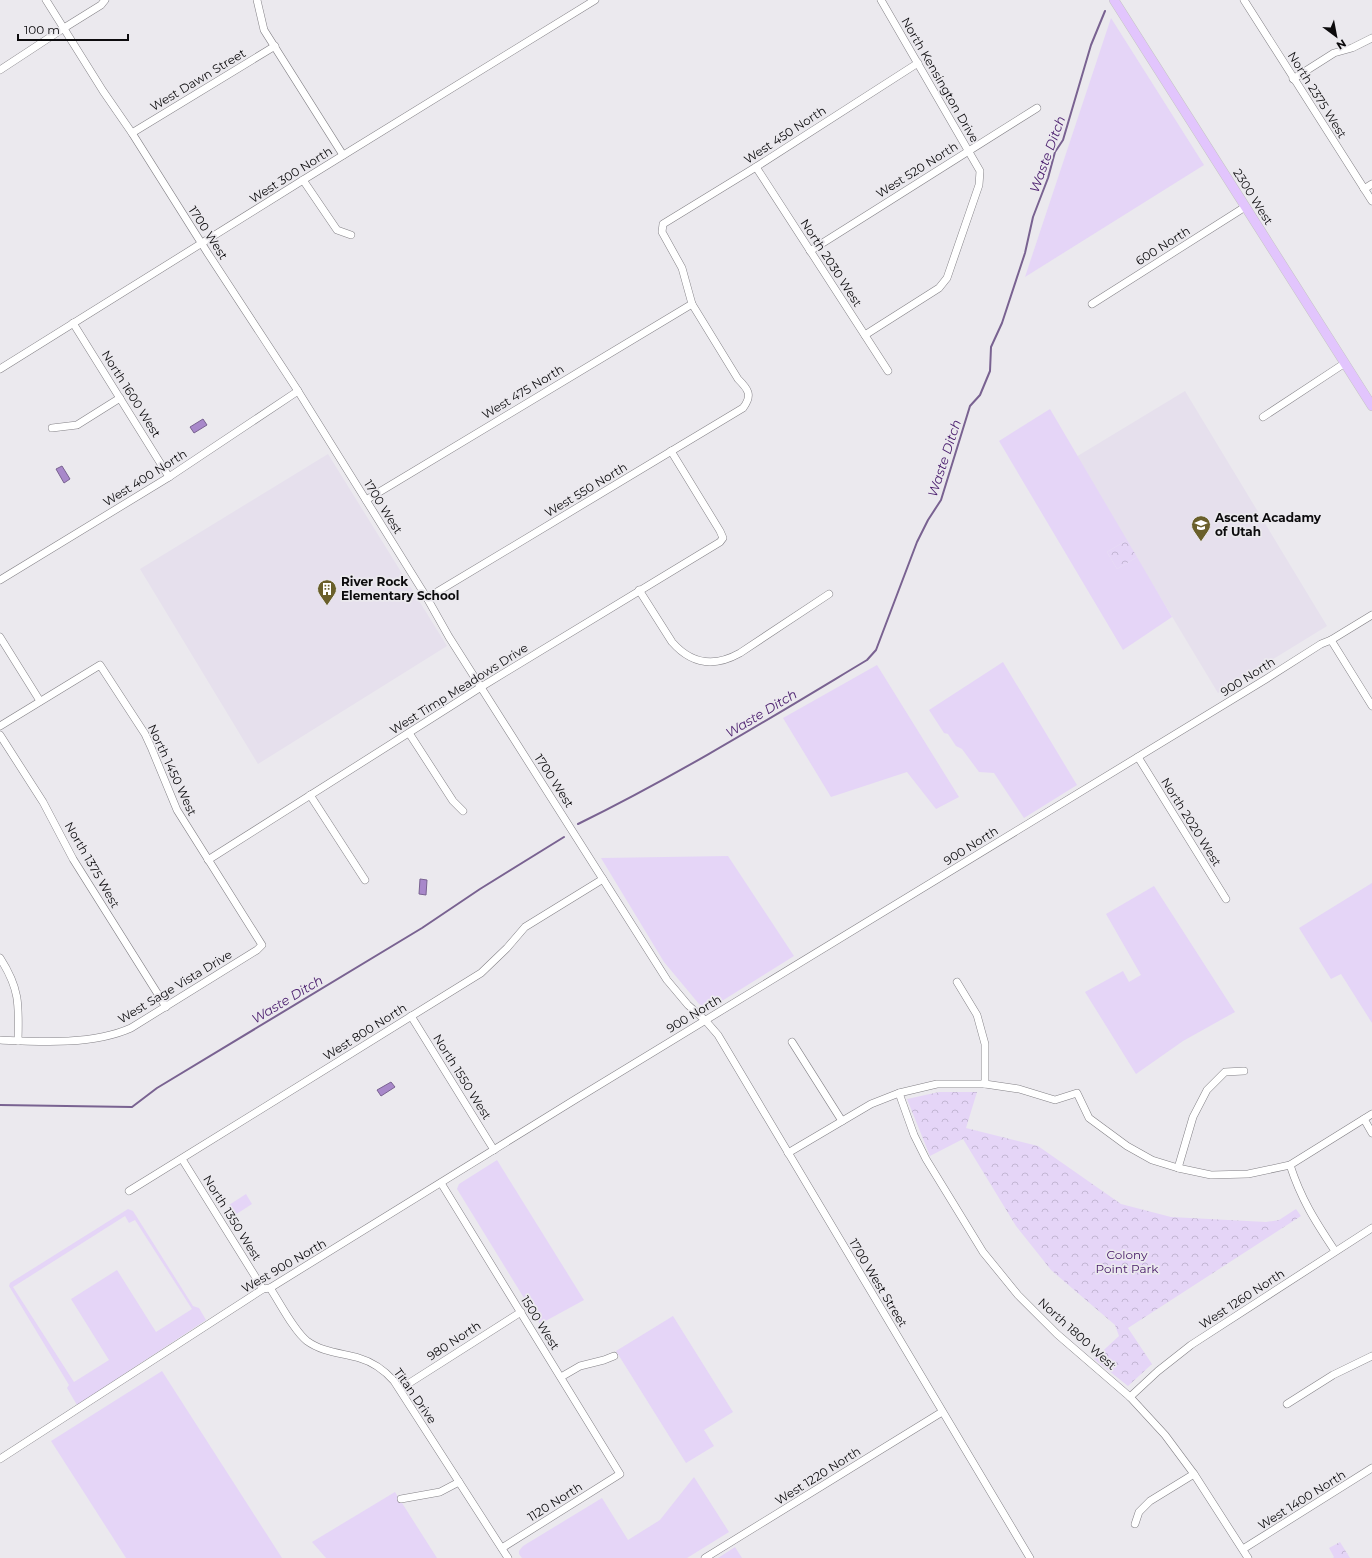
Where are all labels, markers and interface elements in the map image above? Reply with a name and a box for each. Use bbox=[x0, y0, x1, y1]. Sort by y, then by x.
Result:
street label: North Kensington Drive bbox=[898, 14, 982, 145]
scale bar bbox=[18, 16, 128, 42]
north arrow bbox=[1316, 16, 1356, 56]
text: 100 m bbox=[24, 22, 60, 37]
text: N bbox=[1334, 36, 1349, 53]
street label: West Dawn Street bbox=[147, 45, 248, 114]
street label: North 2375 West bbox=[1285, 49, 1350, 141]
street label: West 450 North bbox=[741, 102, 829, 167]
water label: Waste Ditch bbox=[1026, 114, 1068, 194]
street label: West 520 North bbox=[873, 138, 960, 201]
street label: West 300 North bbox=[247, 143, 335, 206]
street label: 2300 West bbox=[1230, 166, 1277, 228]
street label: 1700 West bbox=[186, 203, 231, 262]
street label: North 2030 West bbox=[797, 216, 865, 309]
street label: 600 North bbox=[1133, 223, 1193, 268]
street label: North 1600 West bbox=[99, 347, 164, 440]
street label: West 475 North bbox=[479, 361, 567, 422]
water label: Waste Ditch bbox=[924, 417, 964, 499]
street label: West 400 North bbox=[100, 446, 189, 509]
street label: West 550 North bbox=[542, 459, 630, 520]
street label: 1700 West bbox=[361, 477, 406, 537]
place label: Ascent Acadamy of Utah bbox=[1214, 510, 1322, 539]
school or university icon: Ascent Acadamy of Utah bbox=[1190, 514, 1212, 542]
place label: River Rock Elementary School bbox=[341, 574, 459, 603]
building icon: River Rock Elementary School bbox=[316, 578, 338, 606]
street label: West Timp Meadows Drive bbox=[387, 640, 531, 737]
street label: 900 North bbox=[1218, 654, 1278, 699]
water label: Waste Ditch bbox=[722, 685, 800, 741]
street label: North 1450 West bbox=[145, 722, 200, 818]
street label: 1700 West bbox=[532, 751, 577, 810]
street label: North 2020 West bbox=[1158, 775, 1225, 869]
street label: North 1375 West bbox=[62, 819, 123, 911]
street label: 900 North bbox=[941, 823, 1001, 868]
street label: West Sage Vista Drive bbox=[115, 947, 234, 1027]
water label: Waste Ditch bbox=[248, 971, 326, 1027]
street label: 900 North bbox=[663, 991, 724, 1036]
street label: West 800 North bbox=[320, 1000, 409, 1063]
street label: North 1550 West bbox=[430, 1031, 495, 1122]
street label: North 1350 West bbox=[200, 1172, 265, 1263]
street label: West 900 North bbox=[239, 1235, 329, 1296]
street label: 1700 West Street bbox=[846, 1236, 911, 1330]
park label: Colony Point Park bbox=[1096, 1247, 1159, 1276]
street label: West 1260 North bbox=[1196, 1265, 1287, 1332]
street label: 1500 West bbox=[518, 1293, 563, 1353]
street label: North 1800 West bbox=[1035, 1295, 1120, 1373]
street label: 980 North bbox=[424, 1318, 484, 1364]
street label: Titan Drive bbox=[391, 1365, 440, 1426]
street label: West 1220 North bbox=[772, 1443, 863, 1508]
street label: West 1400 North bbox=[1255, 1467, 1348, 1533]
street label: 1120 North bbox=[525, 1479, 585, 1524]

